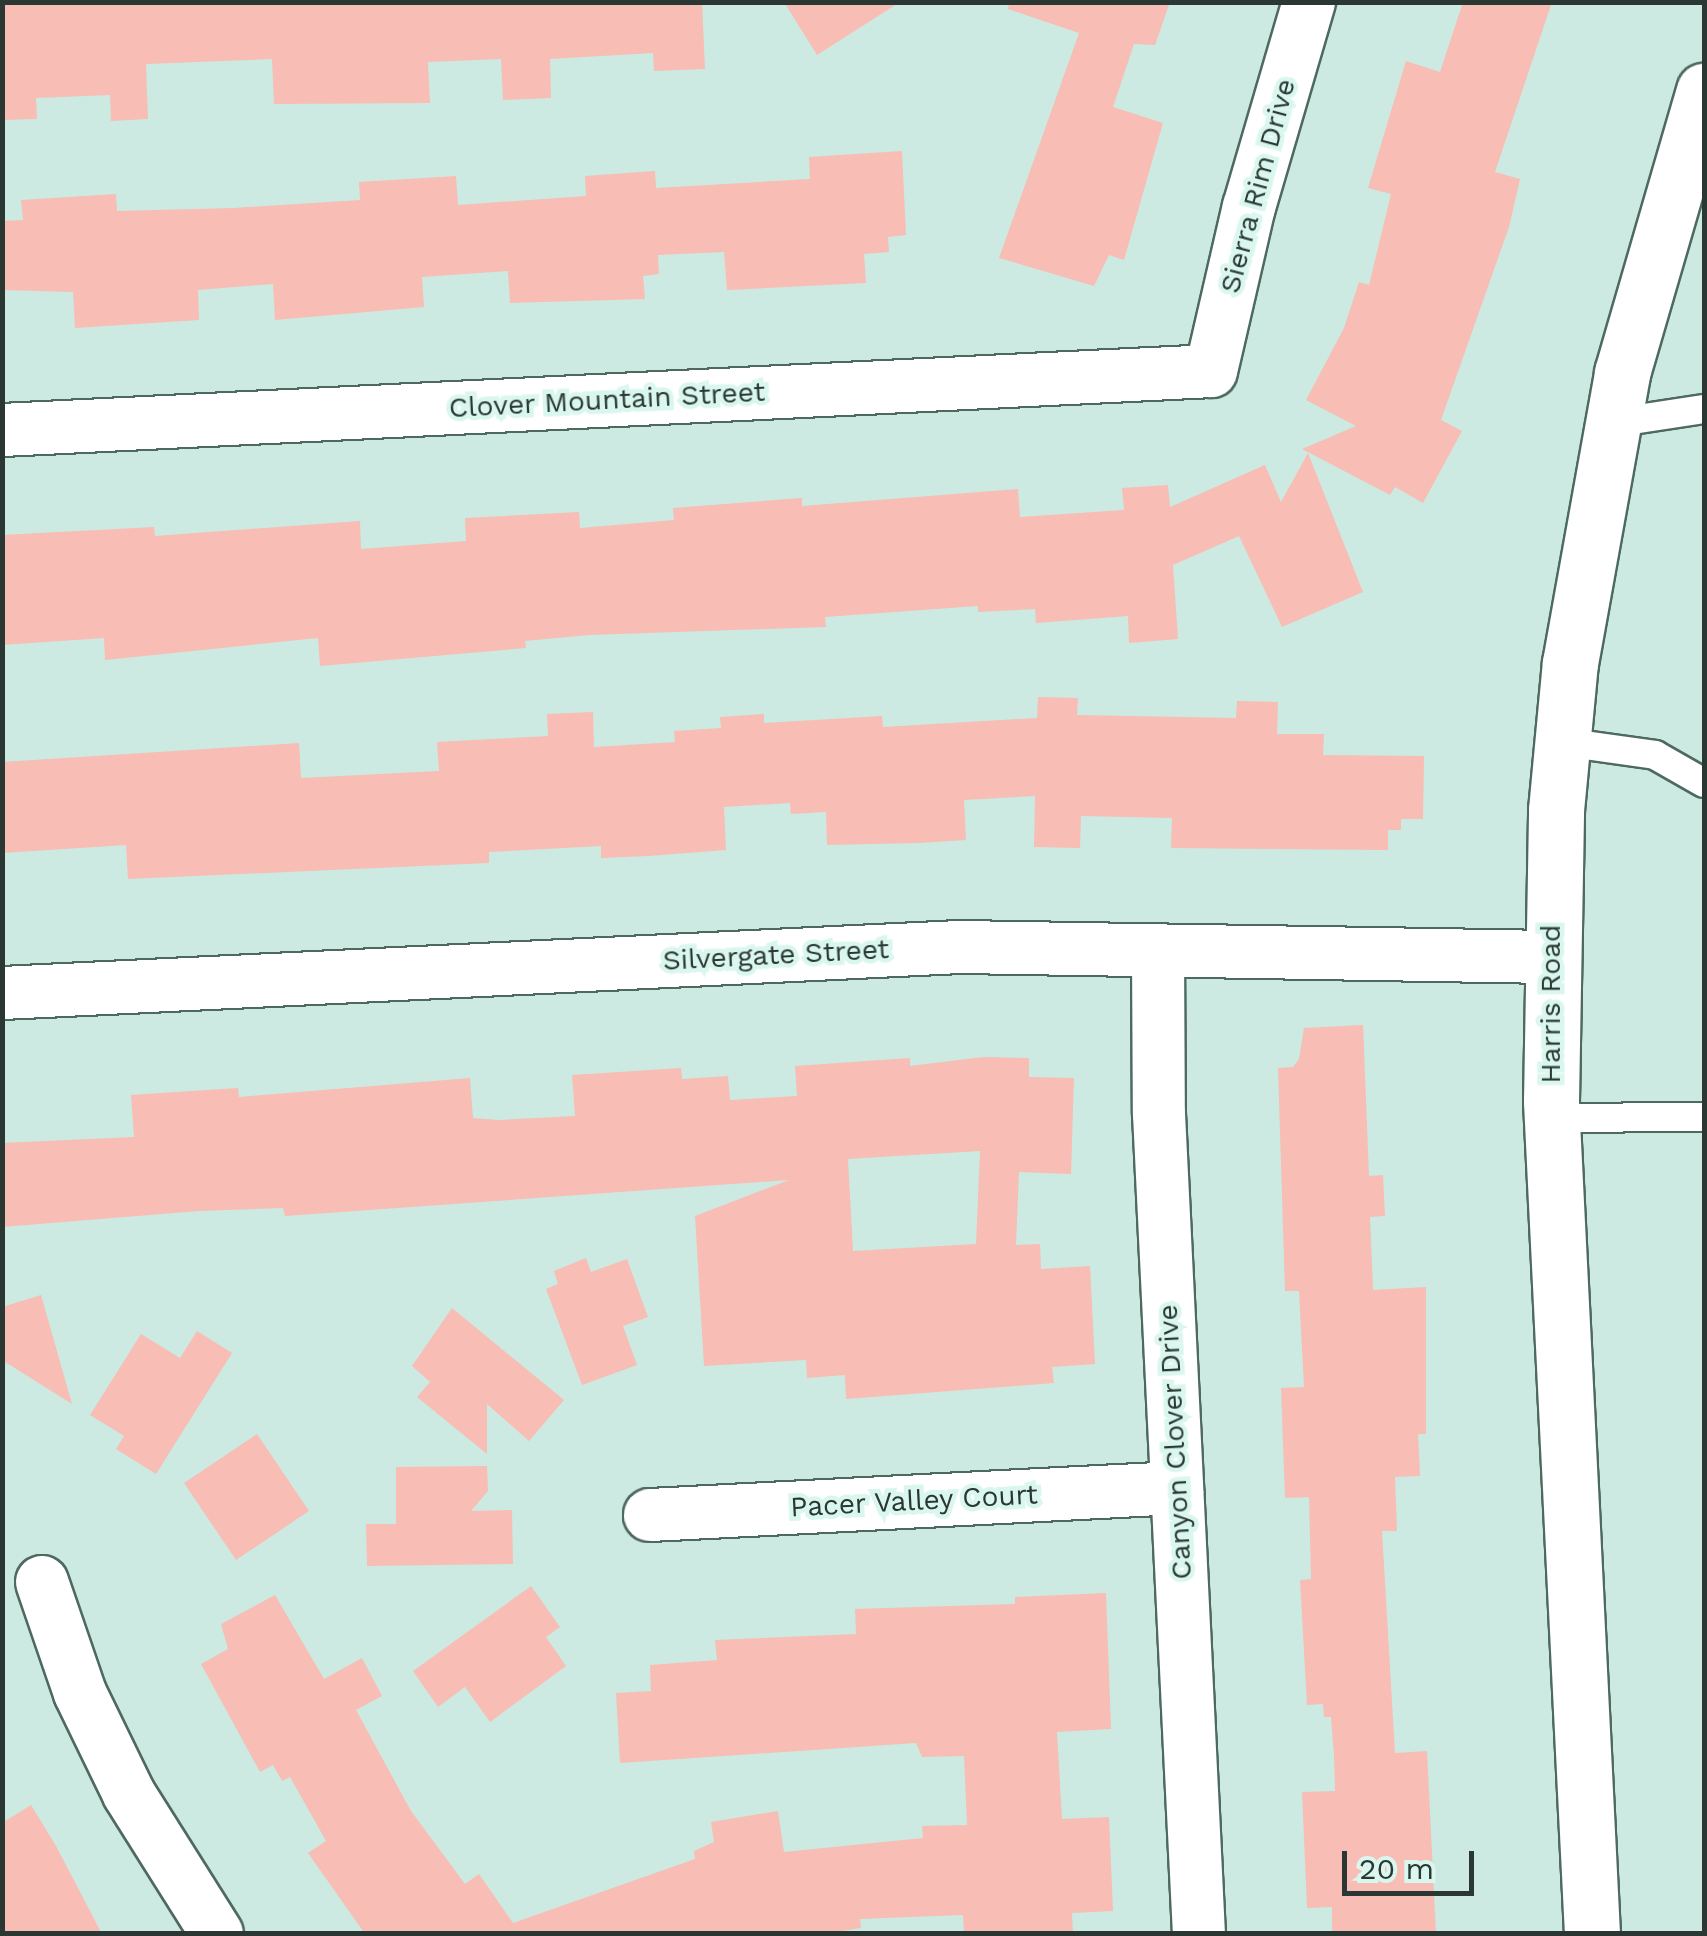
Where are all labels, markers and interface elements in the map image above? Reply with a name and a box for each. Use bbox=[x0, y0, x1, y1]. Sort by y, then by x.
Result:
street label: Sierra Rim Drive bbox=[1213, 75, 1303, 297]
street label: Clover Mountain Street bbox=[448, 375, 766, 425]
street label: Harris Road bbox=[1534, 924, 1568, 1084]
street label: Silvergate Street bbox=[662, 932, 890, 978]
street label: Canyon Clover Drive bbox=[1151, 1303, 1199, 1581]
street label: Pacer Valley Court bbox=[788, 1478, 1040, 1524]
scale bar bbox=[1347, 1831, 1480, 1893]
text: 20 m bbox=[1359, 1851, 1434, 1886]

